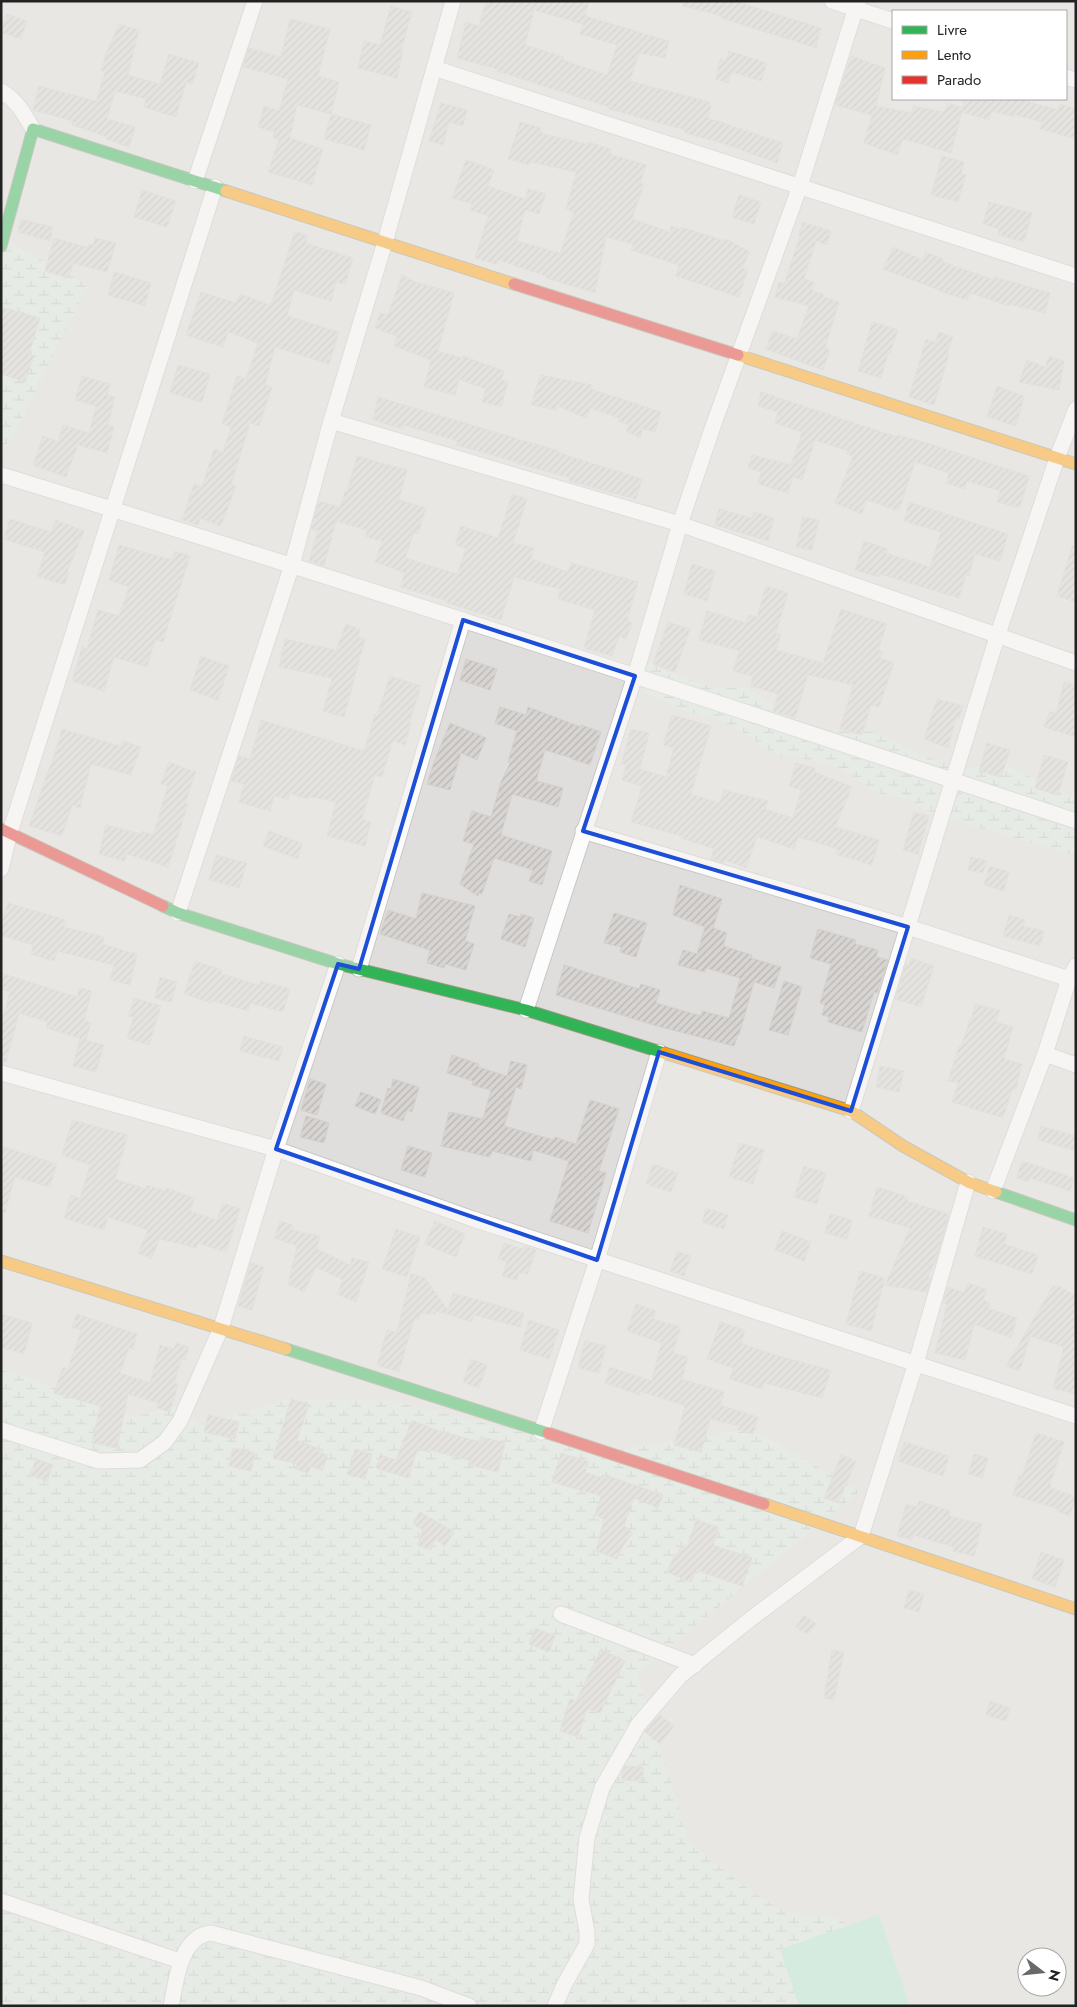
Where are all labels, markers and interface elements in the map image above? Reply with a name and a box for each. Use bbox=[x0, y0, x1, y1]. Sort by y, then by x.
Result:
legend bbox=[892, 10, 1067, 100]
text: Livre bbox=[937, 19, 967, 41]
text: Lento bbox=[937, 44, 971, 66]
text: Parado bbox=[937, 69, 981, 91]
north arrow bbox=[1017, 1947, 1067, 1997]
text: N bbox=[1043, 1967, 1066, 1984]

